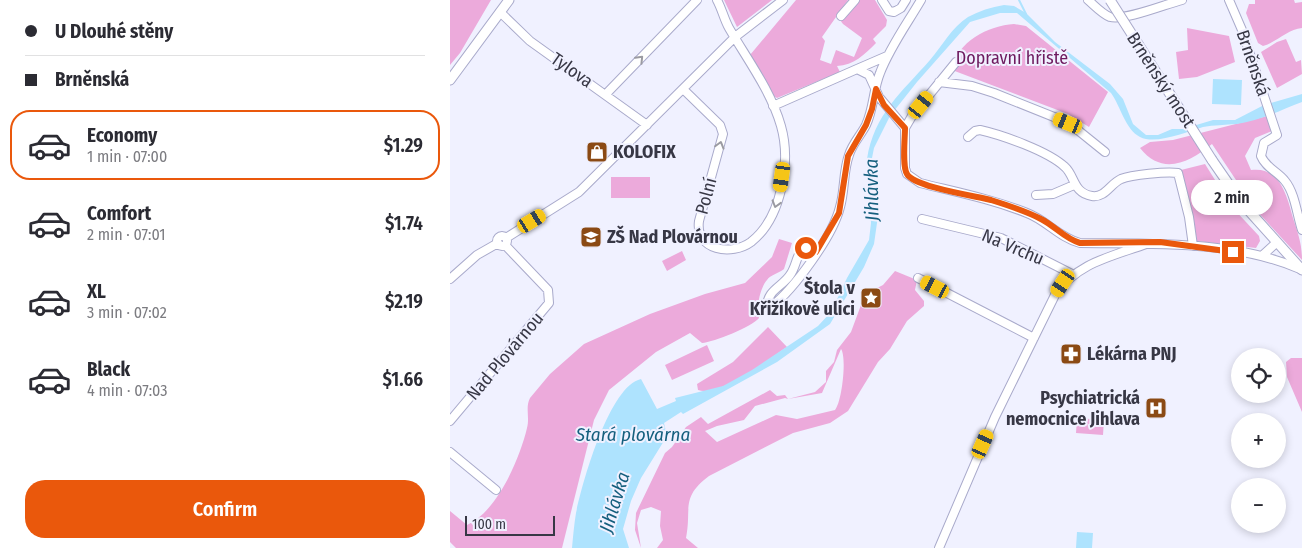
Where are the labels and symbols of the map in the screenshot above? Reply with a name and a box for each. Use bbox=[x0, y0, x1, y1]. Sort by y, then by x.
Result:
street label: Brněnská bbox=[1231, 27, 1275, 99]
street label: Brněnský most bbox=[1122, 28, 1200, 132]
park label: Dopravní hřistě bbox=[956, 47, 1068, 69]
street label: Tylova bbox=[547, 48, 597, 92]
one-way arrow bbox=[634, 56, 643, 65]
car bbox=[905, 89, 936, 121]
car bbox=[1051, 110, 1084, 136]
shop icon: KOLOFIX bbox=[585, 140, 609, 164]
place label: KOLOFIX bbox=[613, 141, 676, 163]
one-way arrow bbox=[715, 141, 725, 150]
water label: Jihlávka bbox=[859, 159, 884, 222]
car bbox=[772, 161, 791, 193]
street label: Polní bbox=[691, 175, 722, 217]
callout: 2 min bbox=[1192, 180, 1274, 214]
one-way arrow bbox=[771, 200, 782, 209]
car bbox=[515, 207, 548, 235]
street label: Na Vrchu bbox=[979, 224, 1047, 270]
school or university icon: ZŠ Nad Plovárnou bbox=[579, 225, 603, 249]
place label: ZŠ Nad Plovárnou bbox=[607, 225, 738, 248]
route start bbox=[795, 237, 817, 259]
route end bbox=[1222, 241, 1244, 263]
car bbox=[1048, 266, 1077, 300]
car bbox=[918, 274, 951, 300]
place label: Štola v Křižíkově ulici bbox=[750, 276, 856, 320]
place icon: Štola v Křižíkově ulici bbox=[859, 286, 883, 310]
street label: Nad Plovárnou bbox=[462, 308, 548, 404]
pharmacy icon: Lékárna PNJ bbox=[1059, 342, 1083, 366]
place label: Lékárna PNJ bbox=[1087, 343, 1176, 365]
place label: Psychiatrická nemocnice Jihlava bbox=[1006, 387, 1140, 430]
hospital icon: Psychiatrická nemocnice Jihlava bbox=[1144, 396, 1168, 420]
water label: Stará plovárna bbox=[575, 423, 690, 446]
car bbox=[970, 427, 995, 461]
water label: Jihlávka bbox=[594, 469, 635, 536]
scale bar bbox=[465, 513, 555, 536]

